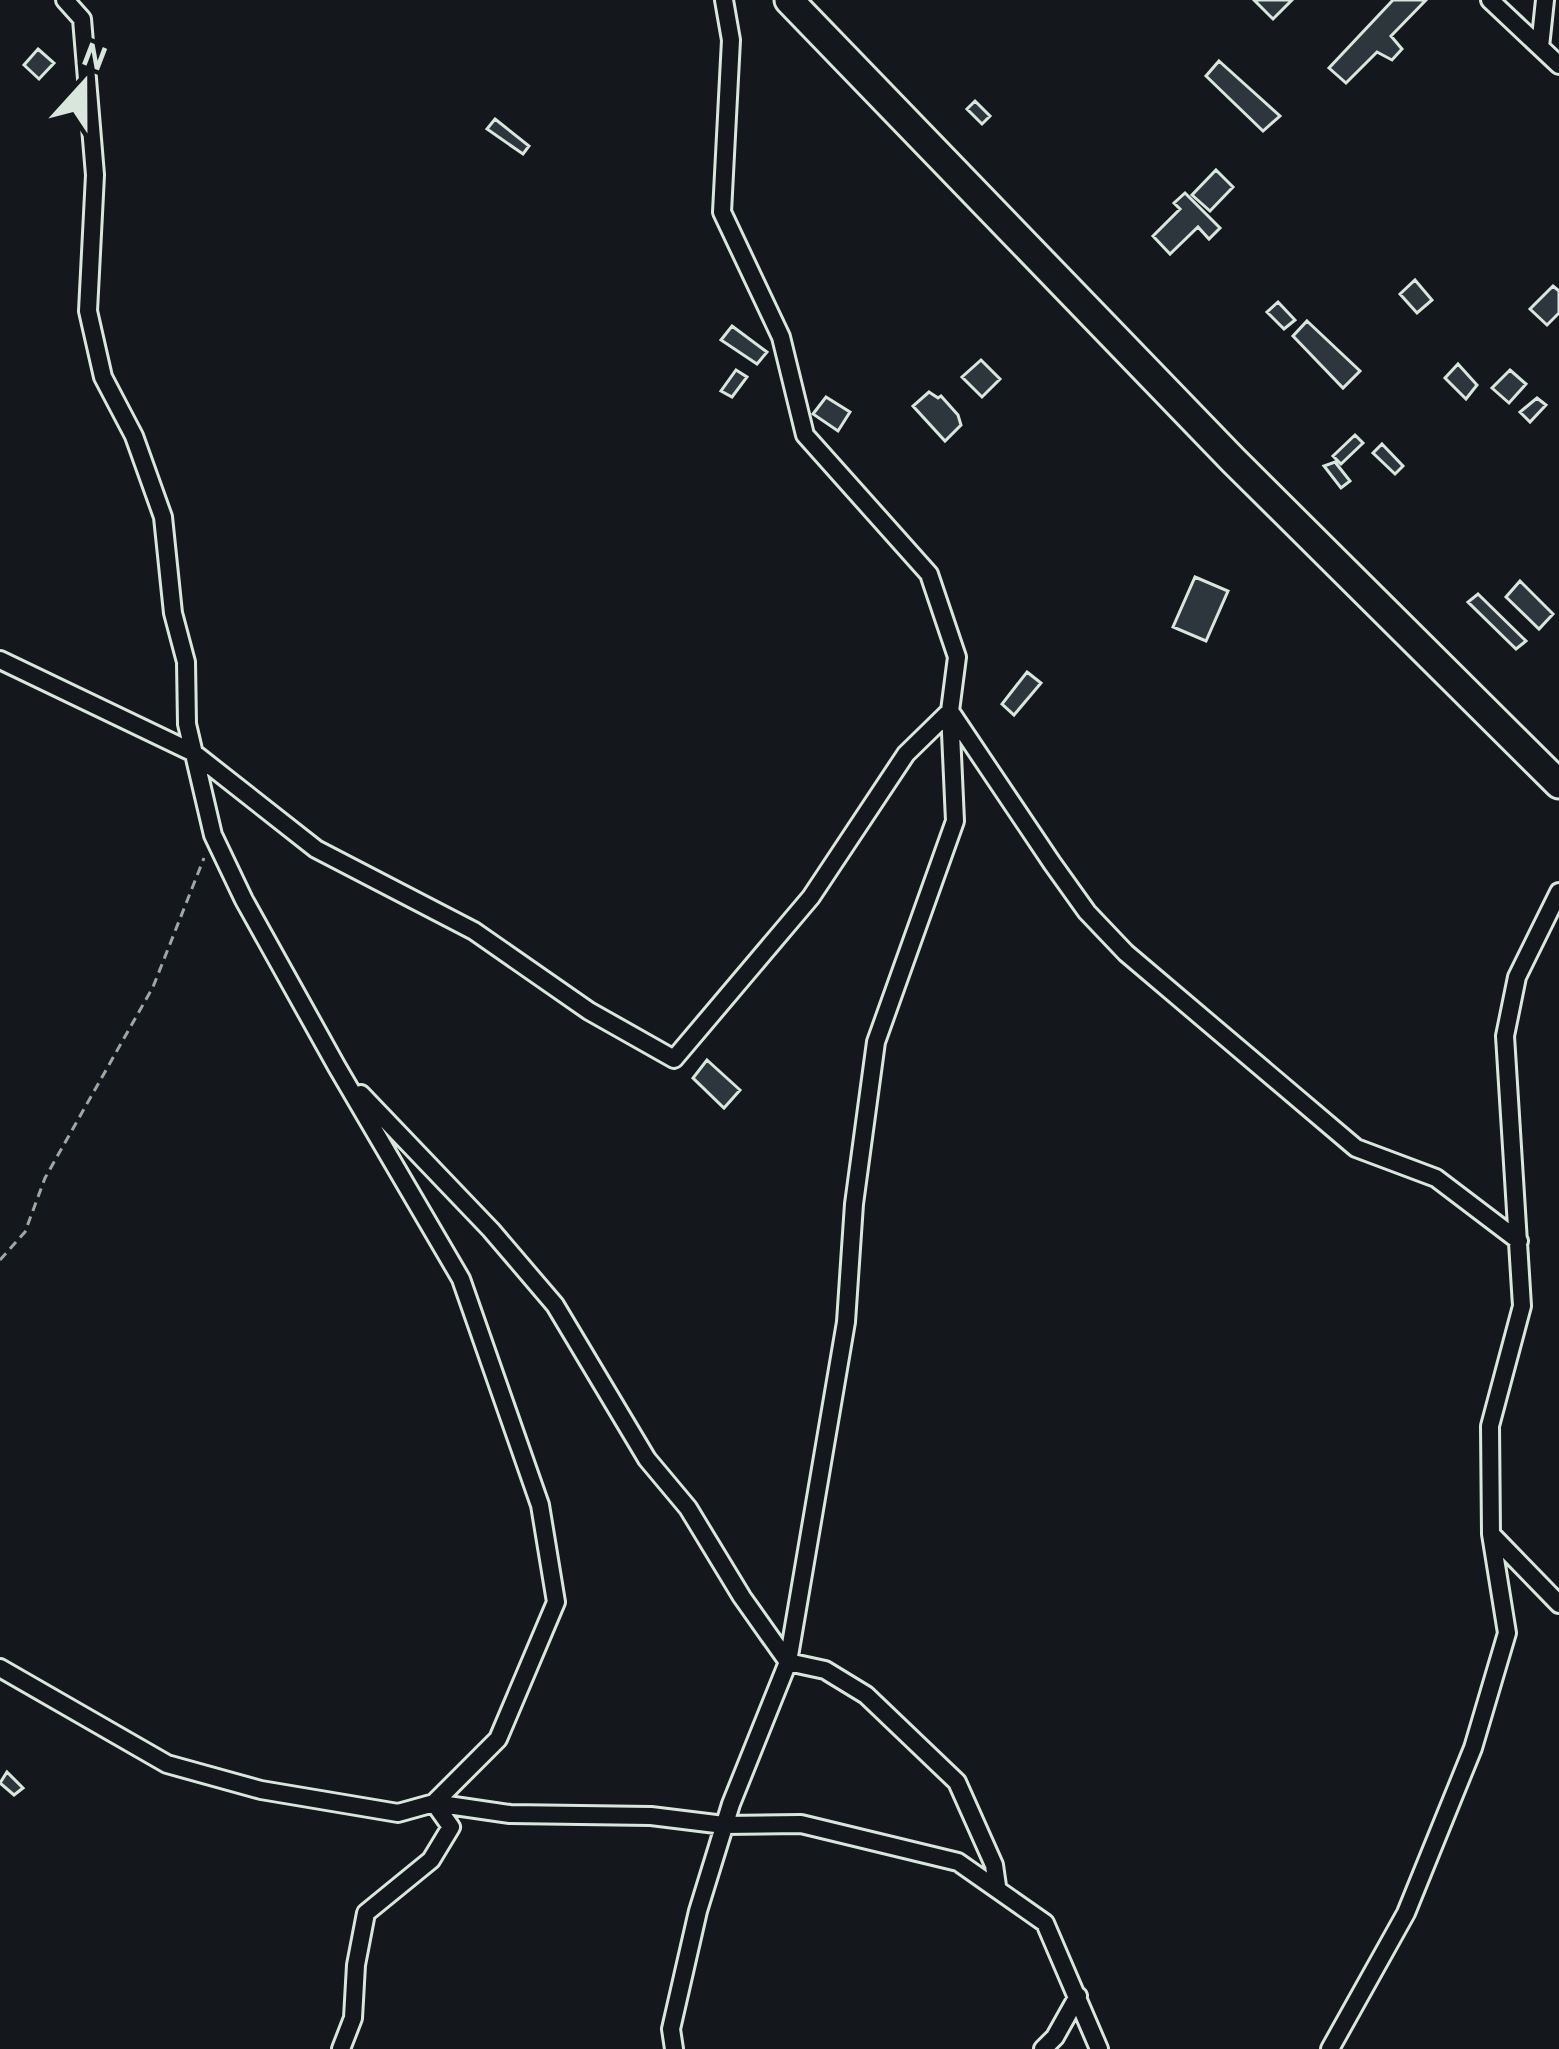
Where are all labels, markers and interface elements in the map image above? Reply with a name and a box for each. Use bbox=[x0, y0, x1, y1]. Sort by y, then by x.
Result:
north arrow bbox=[24, 24, 144, 144]
text: N bbox=[78, 32, 113, 78]

